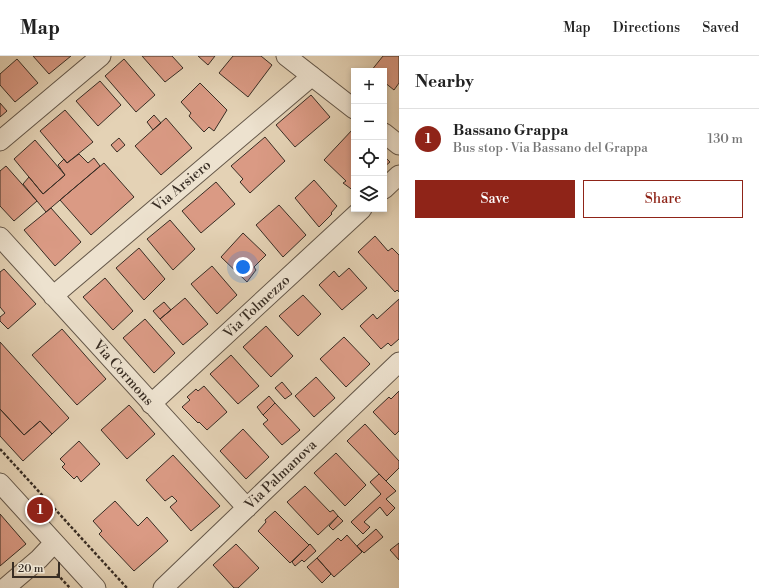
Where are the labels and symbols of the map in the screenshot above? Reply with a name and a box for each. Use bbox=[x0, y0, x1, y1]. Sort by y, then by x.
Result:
street label: Via Arsiero bbox=[148, 156, 215, 216]
your location bbox=[233, 257, 253, 277]
street label: Via Tolmezzo bbox=[219, 271, 294, 343]
street label: Via Cormons bbox=[88, 336, 157, 410]
street label: Via Palmanova bbox=[241, 436, 321, 515]
pin: 1 bbox=[27, 495, 53, 525]
scale bar bbox=[12, 560, 60, 579]

